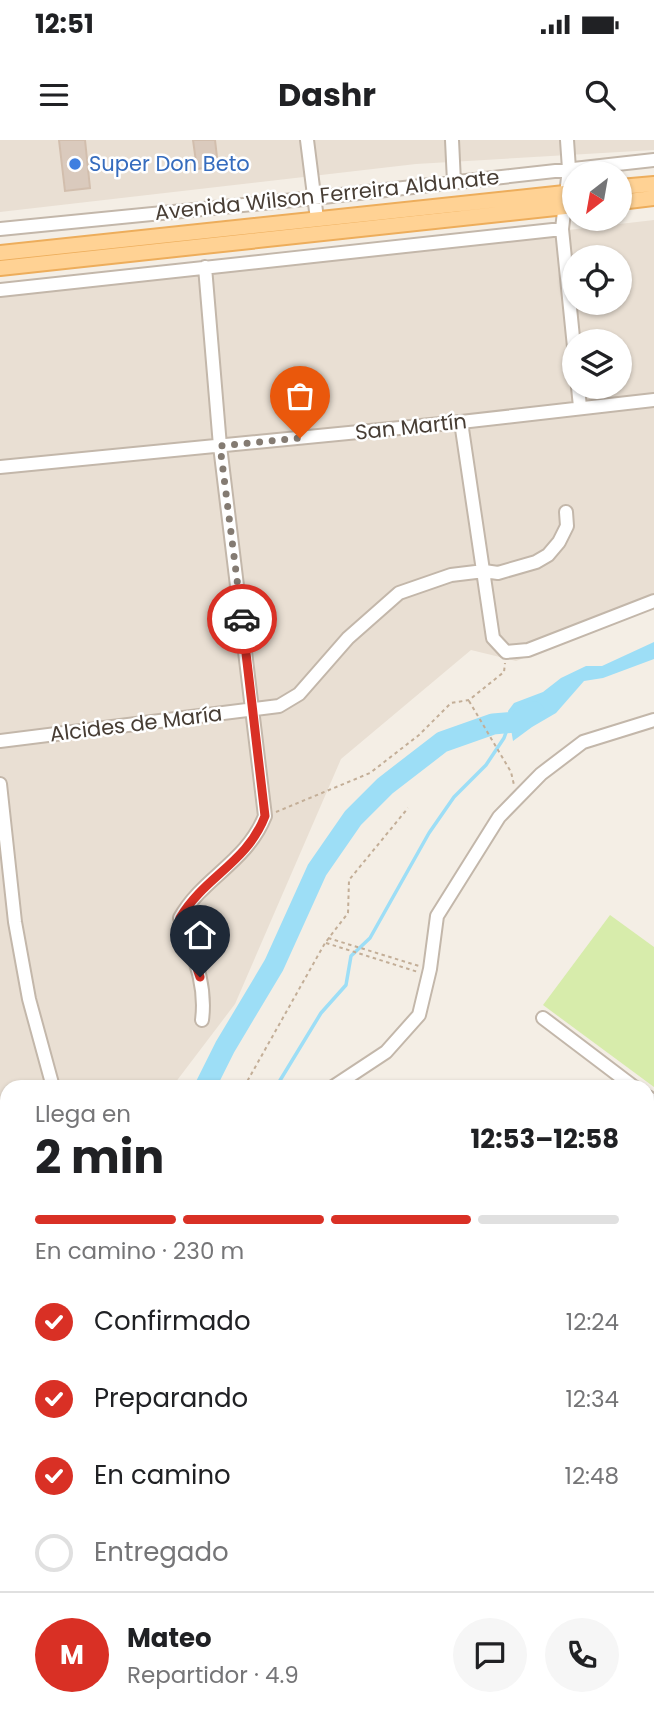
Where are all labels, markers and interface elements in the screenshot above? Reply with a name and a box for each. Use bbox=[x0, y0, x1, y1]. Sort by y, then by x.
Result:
text: 12:51 bbox=[35, 6, 94, 42]
text: Dashr bbox=[278, 72, 376, 117]
icon: menu bbox=[35, 76, 73, 114]
icon: search bbox=[581, 76, 619, 114]
place label: Super Don Beto bbox=[89, 149, 250, 178]
marker: Super Don Beto bbox=[67, 156, 83, 172]
north arrow bbox=[562, 161, 632, 231]
map controls bbox=[562, 161, 632, 399]
street label: Avenida Wilson Ferreira Aldunate bbox=[153, 162, 501, 227]
button: locate bbox=[562, 245, 632, 315]
button: layers bbox=[562, 329, 632, 399]
pin bbox=[270, 366, 330, 438]
icon: bag bbox=[281, 377, 319, 415]
street label: San Martín bbox=[354, 406, 468, 447]
courier bbox=[207, 584, 277, 654]
icon: car bbox=[223, 600, 261, 638]
street label: Alcides de María bbox=[48, 699, 224, 748]
pin bbox=[170, 905, 230, 977]
icon: home bbox=[181, 916, 219, 954]
text: Llega en bbox=[35, 1098, 131, 1130]
text: 12:53–12:58 bbox=[471, 1121, 619, 1157]
text: 2 min bbox=[35, 1125, 164, 1189]
text: En camino · 230 m bbox=[35, 1235, 244, 1267]
icon: check bbox=[35, 1303, 73, 1341]
text: Confirmado bbox=[94, 1303, 251, 1339]
text: 12:24 bbox=[566, 1306, 619, 1338]
icon: check bbox=[35, 1380, 73, 1418]
text: Preparando bbox=[94, 1380, 248, 1416]
text: 12:34 bbox=[566, 1383, 619, 1415]
icon: check bbox=[35, 1457, 73, 1495]
text: En camino bbox=[94, 1457, 231, 1493]
text: 12:48 bbox=[565, 1460, 619, 1492]
text: Entregado bbox=[94, 1534, 229, 1570]
button: chat bbox=[453, 1618, 527, 1692]
button: phone bbox=[545, 1618, 619, 1692]
text: Mateo bbox=[127, 1620, 212, 1656]
text: M bbox=[60, 1637, 84, 1673]
text: Repartidor · 4.9 bbox=[127, 1659, 299, 1691]

